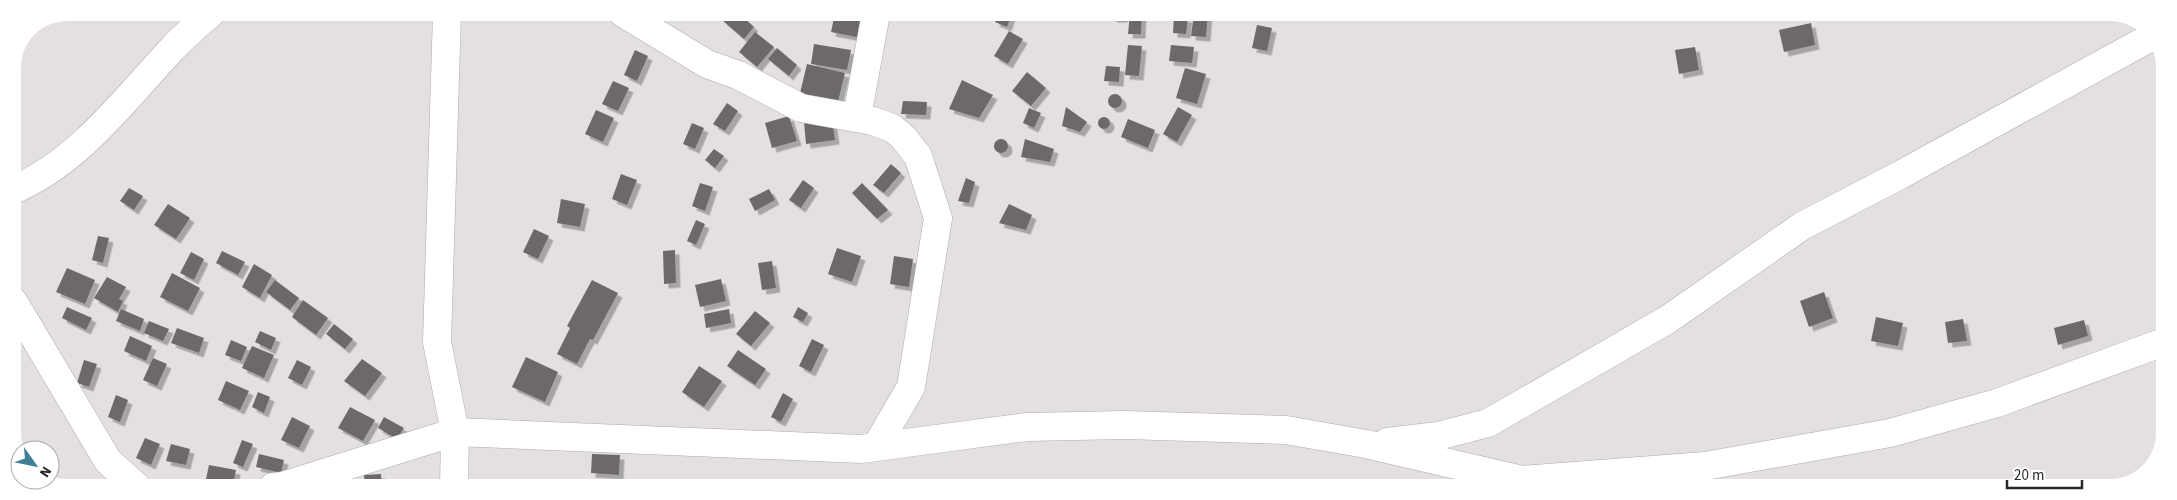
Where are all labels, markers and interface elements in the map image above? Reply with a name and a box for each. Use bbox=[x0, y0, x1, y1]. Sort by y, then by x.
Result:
north arrow bbox=[10, 440, 60, 490]
scale bar bbox=[2007, 458, 2082, 490]
text: N bbox=[34, 462, 56, 481]
text: 20 m bbox=[2014, 465, 2044, 486]

